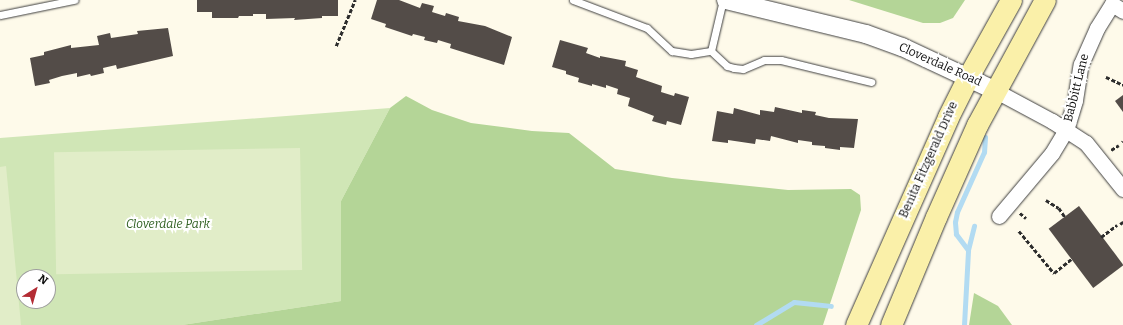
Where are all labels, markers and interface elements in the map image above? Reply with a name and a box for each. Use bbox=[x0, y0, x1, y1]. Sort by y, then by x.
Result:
street label: Cloverdale Road bbox=[896, 40, 984, 90]
street label: Babbitt Lane bbox=[1062, 52, 1092, 124]
street label: Benita Fitzgerald Drive bbox=[897, 100, 961, 220]
park label: Cloverdale Park bbox=[126, 218, 210, 232]
north arrow bbox=[16, 269, 56, 309]
text: N bbox=[36, 272, 50, 288]

